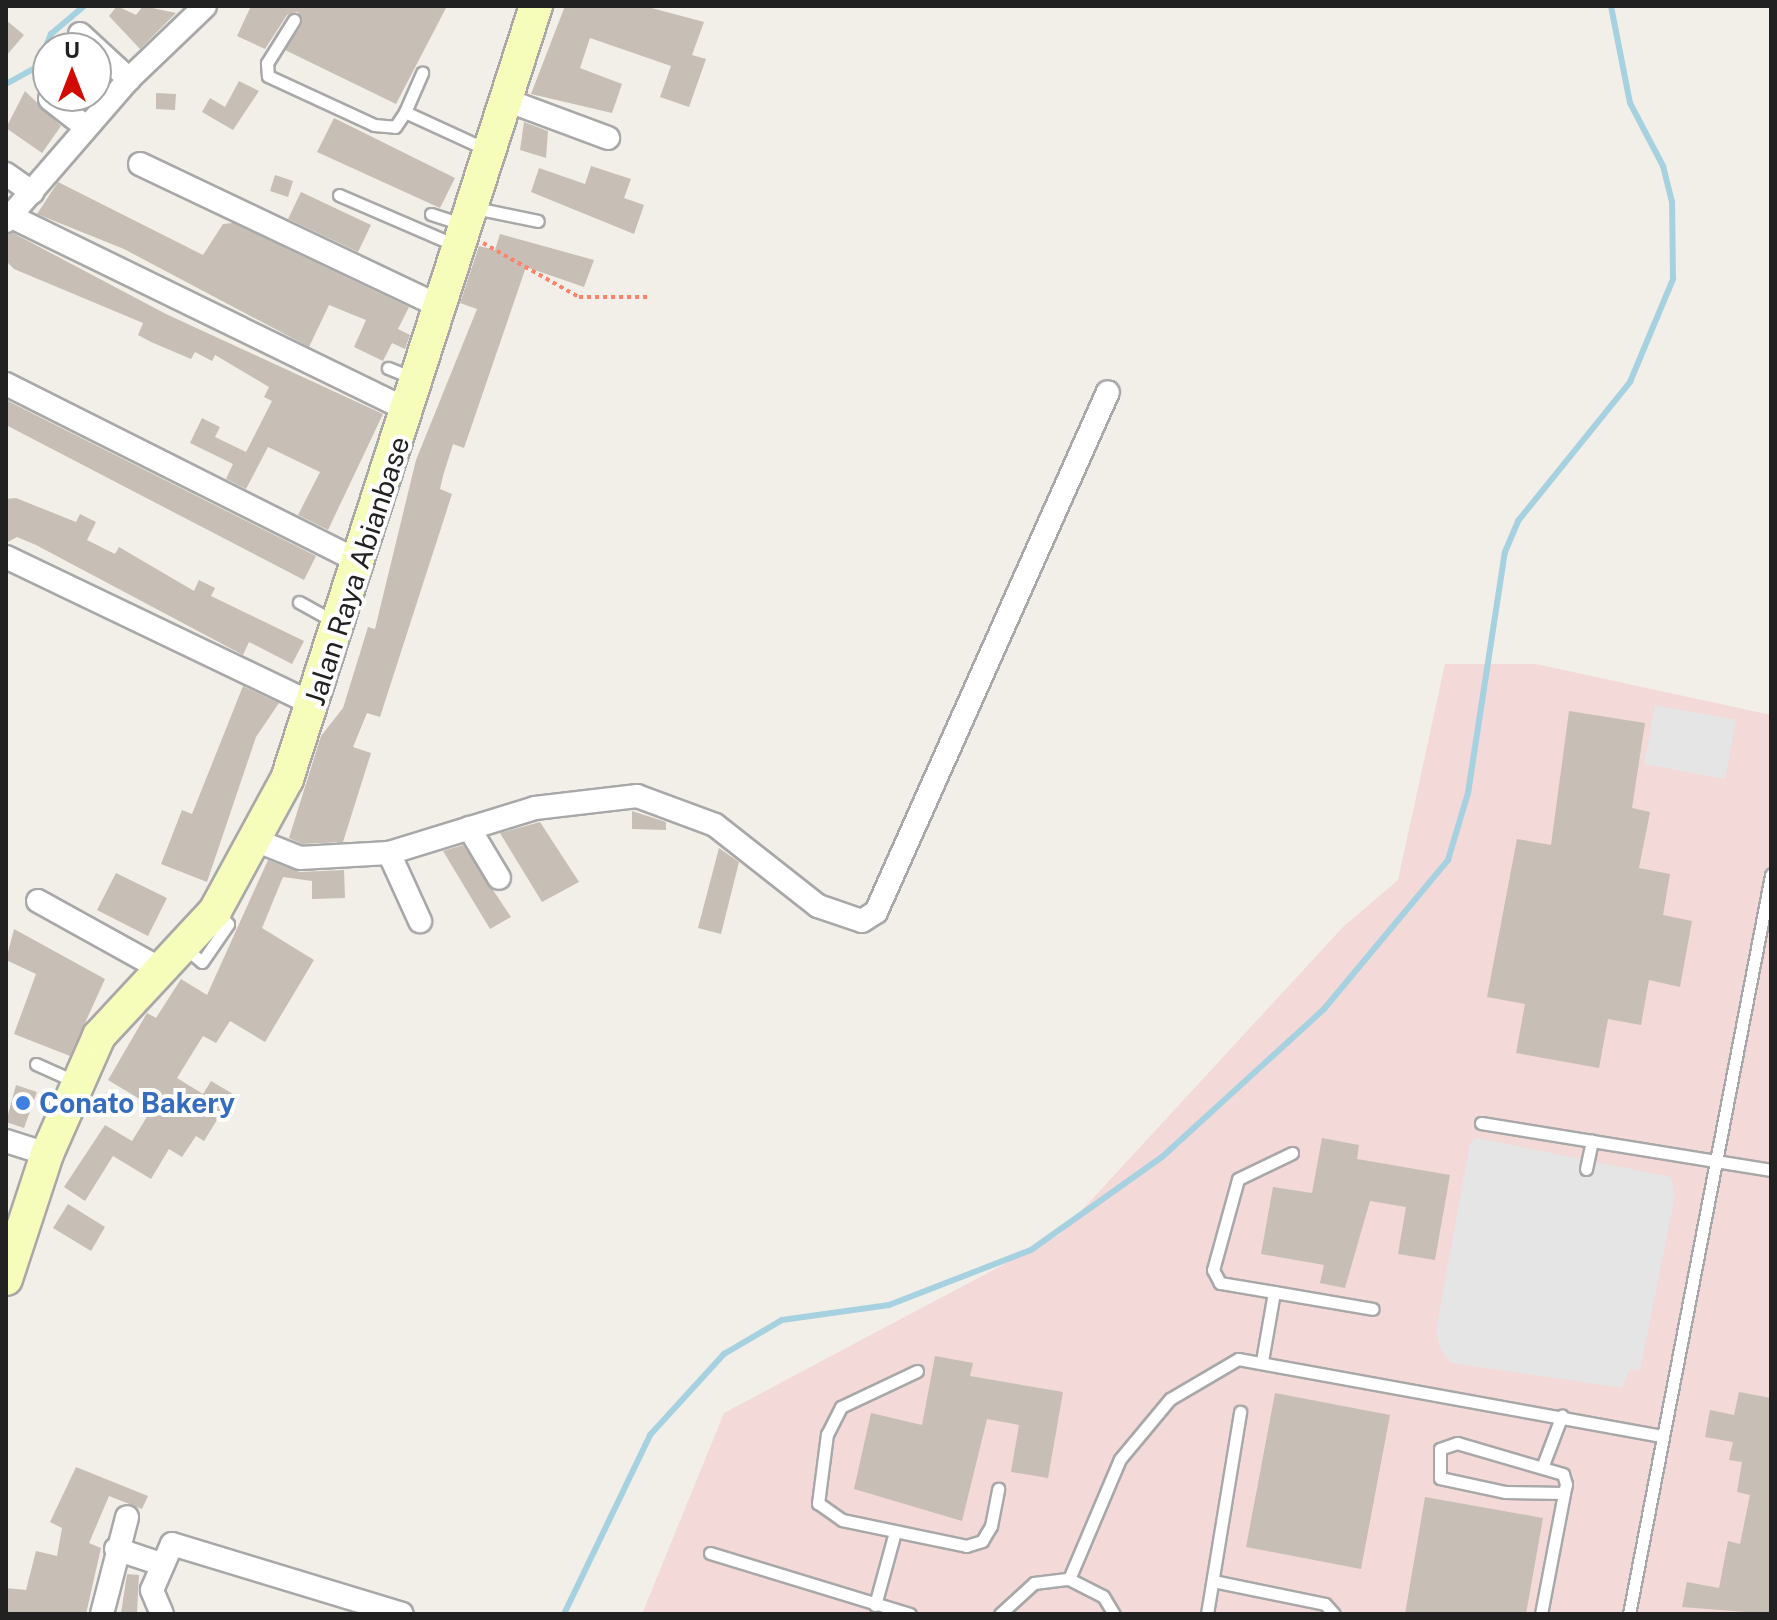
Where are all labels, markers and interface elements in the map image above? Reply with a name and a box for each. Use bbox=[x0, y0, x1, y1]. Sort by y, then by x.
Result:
north arrow bbox=[32, 32, 112, 112]
text: U bbox=[64, 37, 80, 63]
street label: Jalan Raya Abianbase bbox=[298, 432, 416, 710]
place label: Conato Bakery bbox=[39, 1086, 235, 1120]
marker: Conato Bakery bbox=[14, 1094, 32, 1112]

